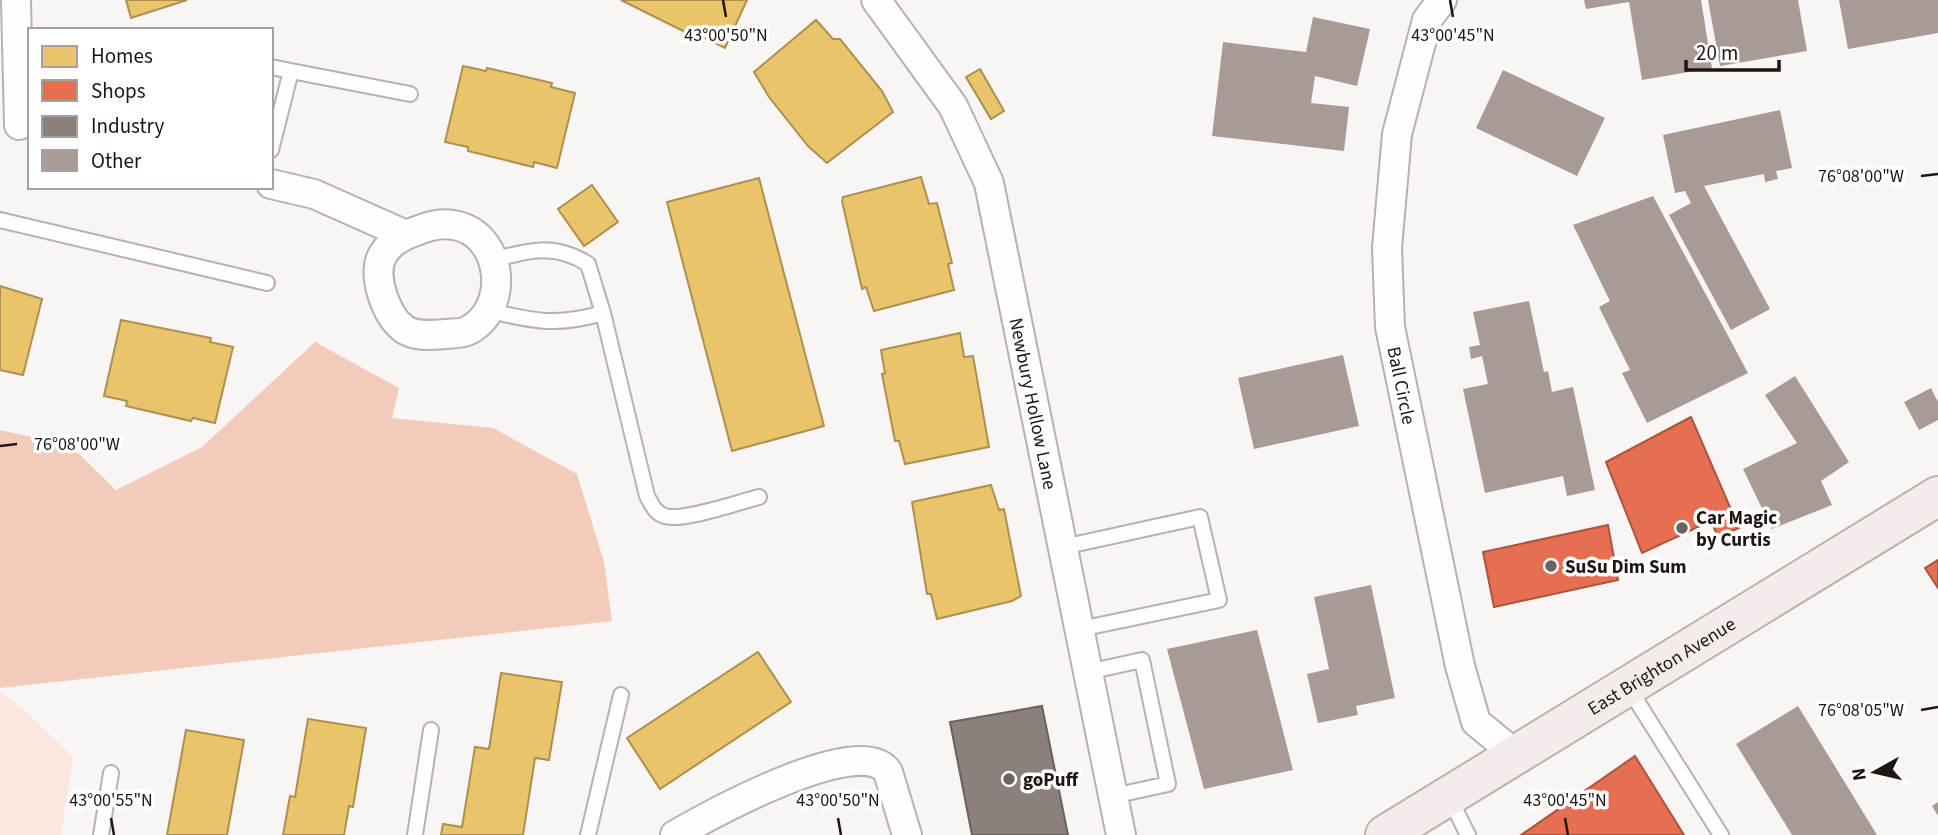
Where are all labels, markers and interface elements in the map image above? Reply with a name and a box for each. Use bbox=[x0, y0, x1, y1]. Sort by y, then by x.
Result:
text: 43°00'50"N bbox=[684, 23, 768, 48]
text: 43°00'45"N bbox=[1411, 23, 1495, 48]
legend bbox=[28, 28, 273, 189]
scale bar bbox=[1686, 28, 1779, 72]
text: 20 m bbox=[1696, 38, 1738, 68]
text: Homes bbox=[91, 41, 153, 71]
text: Shops bbox=[91, 76, 146, 106]
text: Industry bbox=[91, 111, 164, 141]
text: Other bbox=[91, 146, 142, 176]
text: 76°08'00"W bbox=[1818, 164, 1904, 189]
street label: Newbury Hollow Lane bbox=[1002, 315, 1063, 492]
street label: Ball Circle bbox=[1379, 344, 1422, 427]
text: 76°08'00"W bbox=[34, 432, 120, 457]
place label: Car Magic by Curtis bbox=[1696, 505, 1777, 554]
marker: Car Magic by Curtis bbox=[1674, 520, 1690, 536]
place label: SuSu Dim Sum bbox=[1565, 554, 1687, 581]
marker: SuSu Dim Sum bbox=[1543, 558, 1559, 574]
street label: East Brighton Avenue bbox=[1583, 611, 1741, 723]
text: 76°08'05"W bbox=[1818, 698, 1904, 723]
north arrow bbox=[1840, 737, 1910, 807]
text: N bbox=[1845, 766, 1874, 782]
place label: goPuff bbox=[1023, 767, 1079, 794]
marker: goPuff bbox=[1001, 771, 1017, 787]
text: 43°00'55"N bbox=[69, 788, 153, 813]
text: 43°00'50"N bbox=[796, 788, 880, 813]
text: 43°00'45"N bbox=[1523, 788, 1607, 813]

